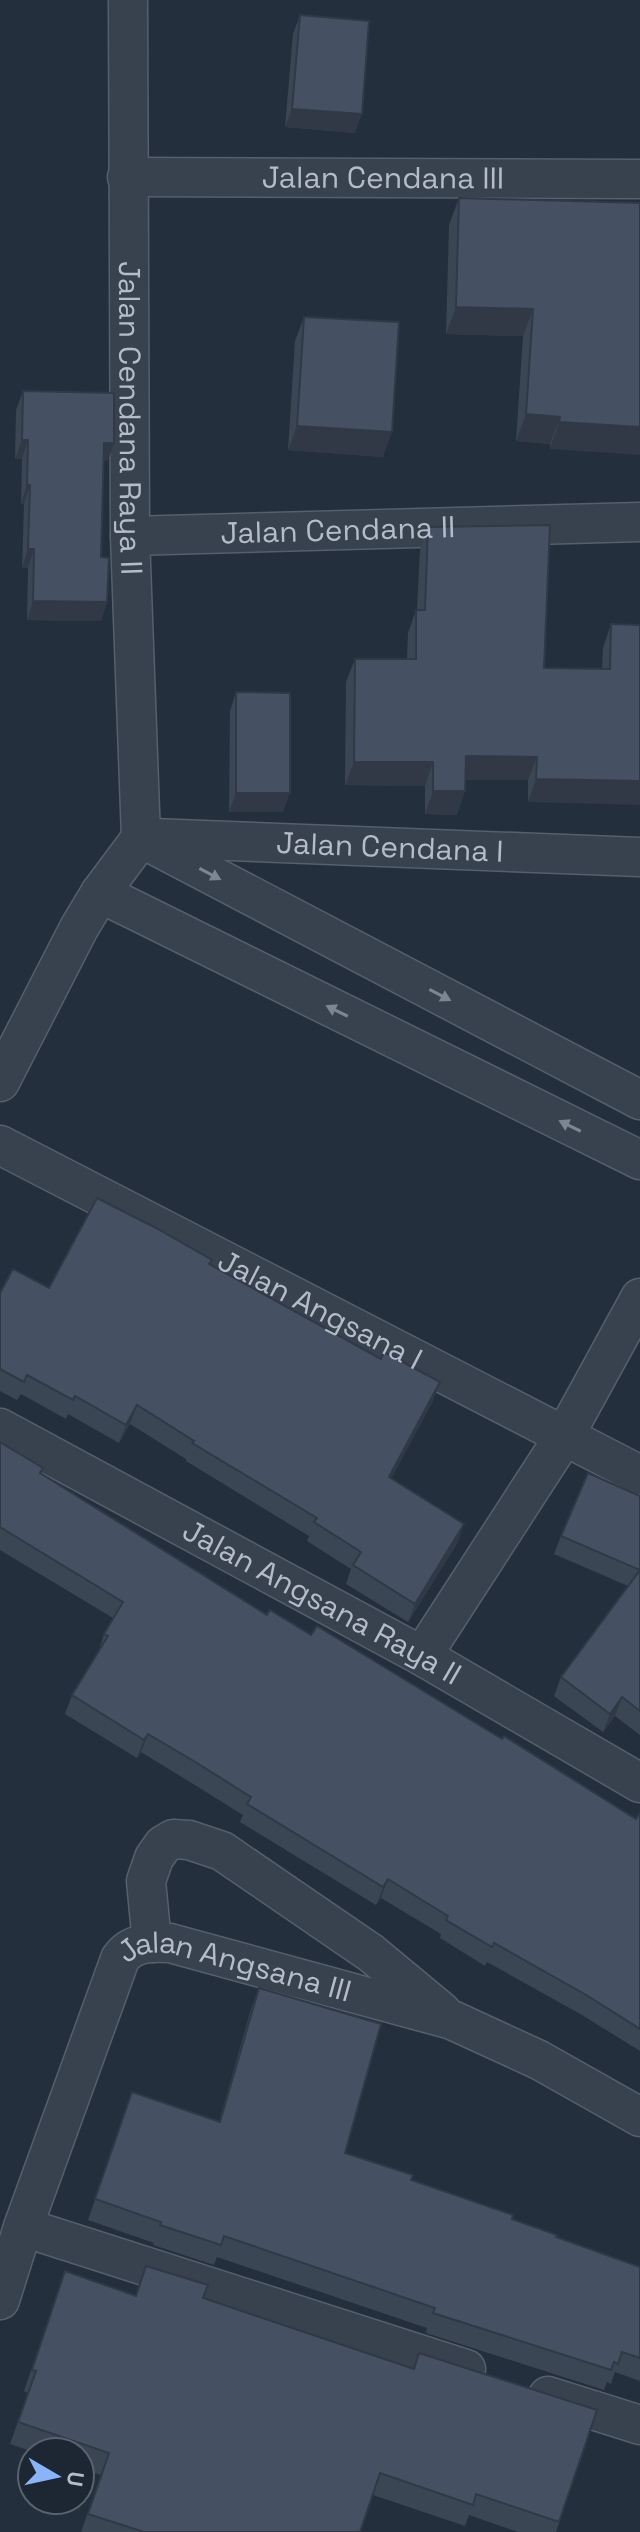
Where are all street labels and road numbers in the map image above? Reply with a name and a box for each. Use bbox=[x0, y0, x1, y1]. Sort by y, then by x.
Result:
street label: Jalan Cendana III bbox=[262, 158, 504, 197]
street label: Jalan Cendana Raya II bbox=[110, 261, 151, 576]
street label: Jalan Cendana II bbox=[220, 507, 456, 553]
street label: Jalan Cendana I bbox=[275, 823, 504, 871]
street label: Jalan Angsana I bbox=[211, 1241, 429, 1378]
street label: Jalan Angsana Raya II bbox=[176, 1510, 468, 1694]
street label: Jalan Angsana III bbox=[109, 1922, 356, 2011]

